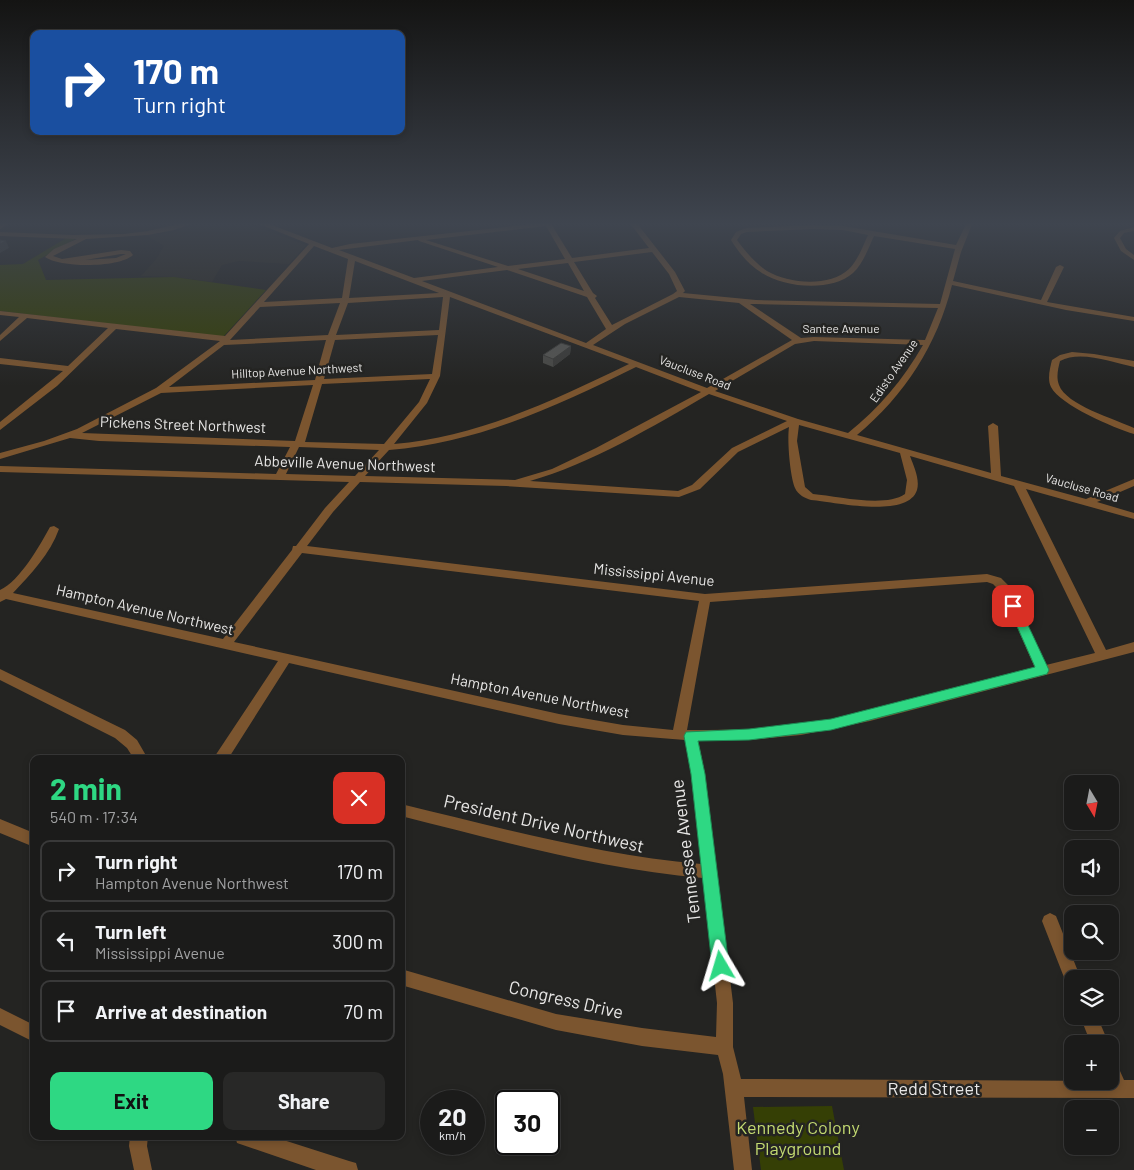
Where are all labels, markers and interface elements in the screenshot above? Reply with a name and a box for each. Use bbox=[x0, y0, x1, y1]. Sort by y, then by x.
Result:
text: 170 m bbox=[133, 49, 219, 91]
icon: right bbox=[50, 50, 115, 115]
text: Turn right bbox=[133, 91, 226, 117]
street label: Santee Avenue bbox=[802, 321, 880, 335]
street label: Edisto Avenue bbox=[866, 336, 920, 405]
street label: Vaucluse Road bbox=[658, 352, 733, 392]
street label: Hilltop Avenue Northwest bbox=[231, 360, 363, 380]
street label: Pickens Street Northwest bbox=[100, 412, 267, 436]
street label: Abbeville Avenue Northwest bbox=[254, 451, 436, 475]
street label: Vaucluse Road bbox=[1044, 470, 1121, 504]
street label: Mississippi Avenue bbox=[593, 559, 716, 589]
street label: Hampton Avenue Northwest bbox=[55, 580, 236, 638]
pin bbox=[992, 585, 1034, 627]
icon: arrive bbox=[999, 592, 1027, 620]
street label: Hampton Avenue Northwest bbox=[449, 669, 631, 721]
text: 2 min bbox=[50, 770, 122, 806]
button: close bbox=[333, 772, 385, 824]
north arrow bbox=[1064, 775, 1119, 830]
map controls bbox=[1064, 775, 1119, 1155]
street label: Tennessee Avenue bbox=[665, 778, 705, 924]
street label: President Drive Northwest bbox=[442, 789, 647, 857]
text: 540 m · 17:34 bbox=[50, 807, 138, 826]
button: sound bbox=[1064, 840, 1119, 895]
text: Turn right bbox=[95, 850, 177, 873]
icon: right bbox=[52, 857, 80, 885]
text: 170 m bbox=[337, 860, 383, 883]
text: Hampton Avenue Northwest bbox=[95, 873, 289, 892]
button: search bbox=[1064, 905, 1119, 960]
text: Turn left bbox=[95, 920, 166, 943]
icon: left bbox=[52, 927, 80, 955]
text: 300 m bbox=[332, 930, 383, 953]
position arrow bbox=[694, 939, 746, 991]
text: Mississippi Avenue bbox=[95, 943, 225, 962]
button: layers bbox=[1064, 970, 1119, 1025]
street label: Congress Drive bbox=[507, 975, 626, 1023]
icon: arrive bbox=[52, 997, 80, 1025]
text: Arrive at destination bbox=[95, 1000, 267, 1023]
text: 70 m bbox=[344, 1000, 383, 1023]
button: + bbox=[1064, 1035, 1119, 1090]
button: Exit bbox=[50, 1072, 213, 1130]
button: Share bbox=[223, 1072, 385, 1130]
street label: Redd Street bbox=[888, 1077, 980, 1099]
speed limit sign: 30 bbox=[495, 1090, 560, 1155]
button: − bbox=[1064, 1100, 1119, 1155]
text: 20 bbox=[438, 1101, 467, 1131]
park label: Kennedy Colony Playground bbox=[736, 1116, 860, 1159]
text: km/h bbox=[439, 1128, 466, 1142]

